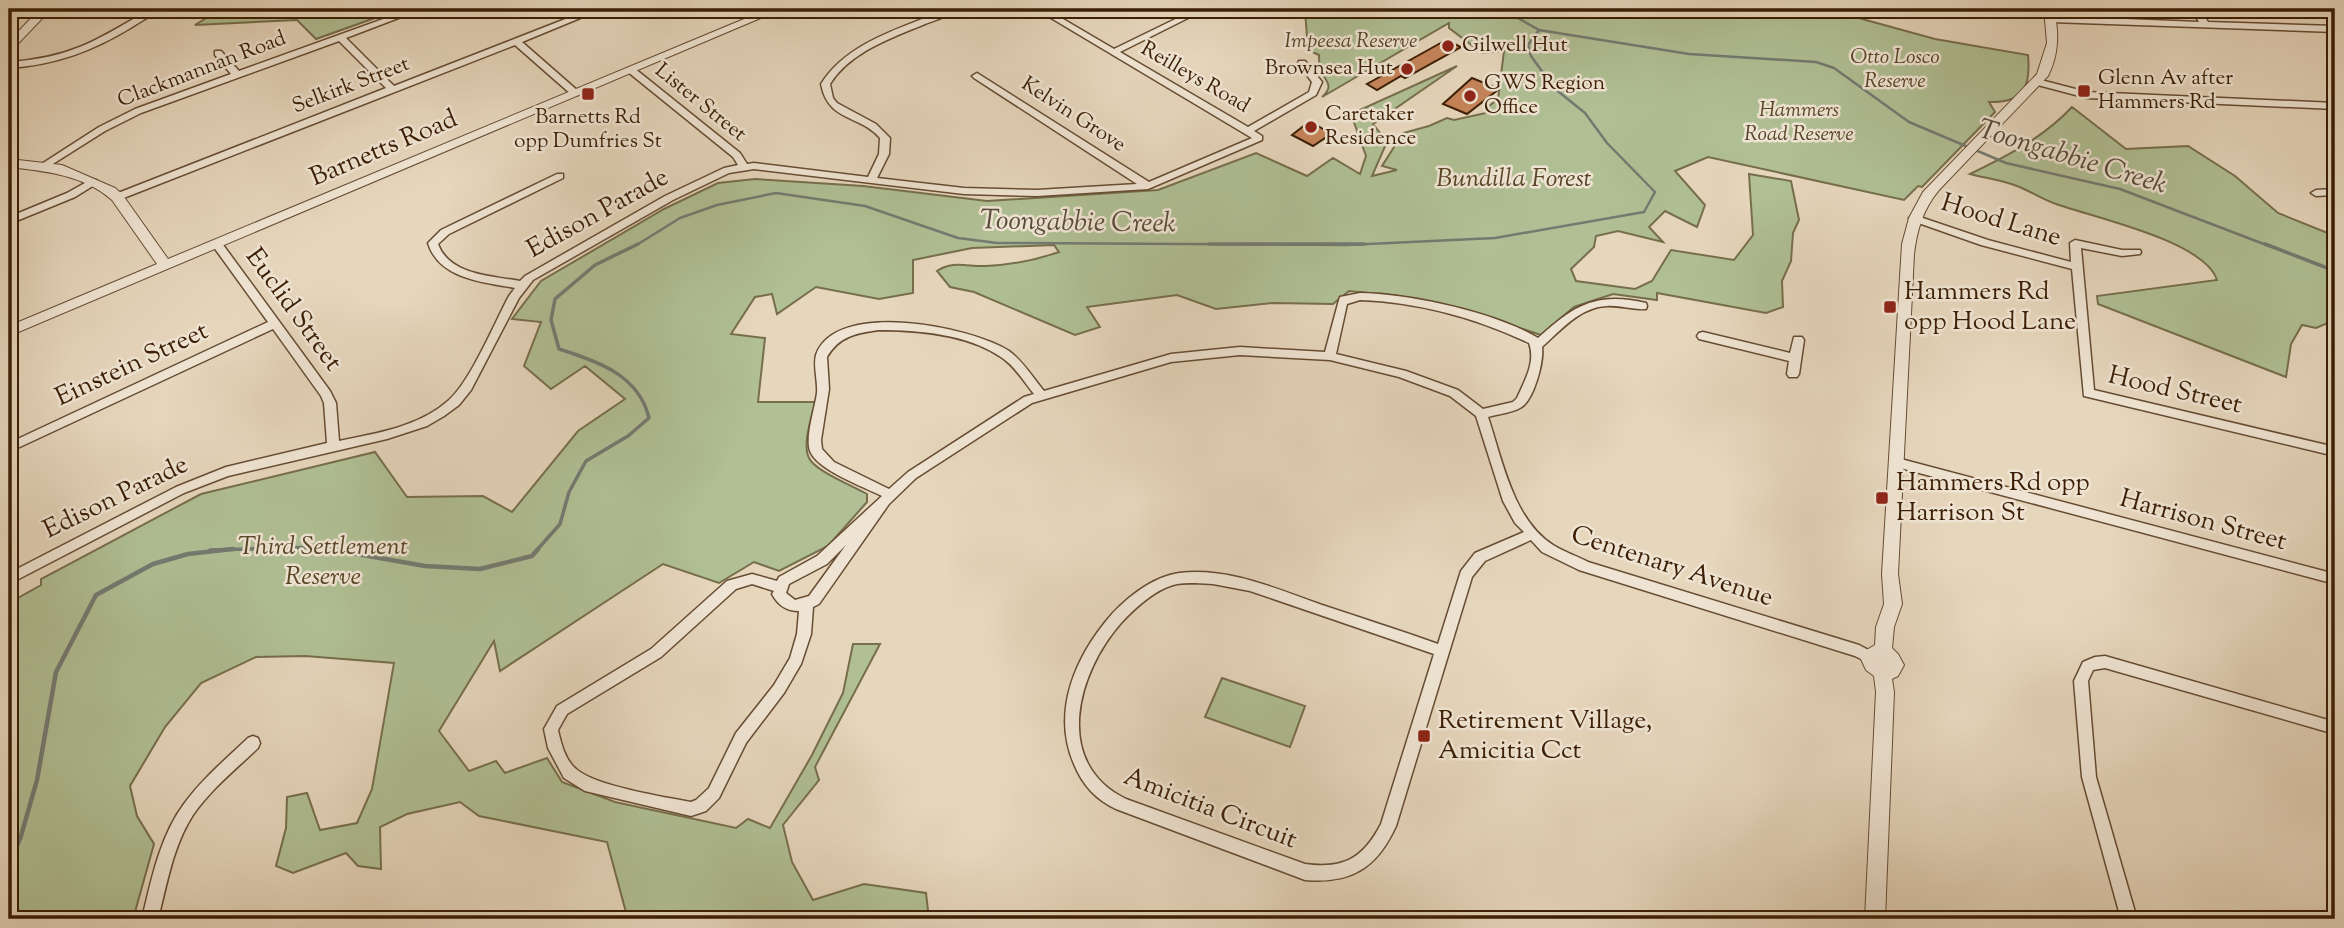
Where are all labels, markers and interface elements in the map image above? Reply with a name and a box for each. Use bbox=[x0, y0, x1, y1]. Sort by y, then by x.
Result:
street label: Clackmannan Road bbox=[113, 24, 291, 116]
park label: Impeesa Reserve bbox=[1285, 27, 1417, 57]
place label: Gilwell Hut bbox=[1462, 31, 1568, 61]
street label: Reilleys Road bbox=[1135, 35, 1255, 121]
marker: Gilwell Hut bbox=[1440, 38, 1456, 54]
park label: Otto Losco Reserve bbox=[1850, 43, 1940, 97]
street label: Selkirk Street bbox=[288, 50, 414, 122]
place label: Brownsea Hut bbox=[1265, 54, 1393, 84]
street label: Lister Street bbox=[648, 57, 752, 149]
marker: Brownsea Hut bbox=[1399, 61, 1415, 77]
place label: Glenn Av after Hammers Rd bbox=[2098, 64, 2233, 118]
place label: GWS Region Office bbox=[1484, 69, 1605, 123]
street label: Kelvin Grove bbox=[1015, 70, 1131, 160]
marker: Glenn Av after Hammers Rd bbox=[2076, 83, 2092, 99]
marker: Barnetts Rd opp Dumfries St bbox=[580, 86, 596, 102]
marker: GWS Region Office bbox=[1462, 88, 1478, 104]
park label: Hammers Road Reserve bbox=[1744, 96, 1854, 150]
place label: Caretaker Residence bbox=[1325, 100, 1416, 154]
street label: Barnetts Road bbox=[305, 101, 464, 197]
place label: Barnetts Rd opp Dumfries St bbox=[514, 103, 662, 157]
water label: Toongabbie Creek bbox=[1973, 110, 2172, 206]
marker: Caretaker Residence bbox=[1303, 119, 1319, 135]
street label: Edison Parade bbox=[520, 160, 676, 268]
park label: Bundilla Forest bbox=[1436, 161, 1592, 198]
street label: Hood Lane bbox=[1936, 185, 2066, 257]
water label: Toongabbie Creek bbox=[980, 201, 1177, 245]
street label: Euclid Street bbox=[236, 241, 350, 379]
place label: Hammers Rd opp Hood Lane bbox=[1904, 274, 2076, 341]
marker: Hammers Rd opp Hood Lane bbox=[1882, 299, 1898, 315]
street label: Einstein Street bbox=[49, 313, 215, 417]
street label: Hood Street bbox=[2104, 358, 2246, 424]
street label: Edison Parade bbox=[37, 447, 195, 549]
place label: Hammers Rd opp Harrison St bbox=[1896, 465, 2090, 532]
street label: Harrison Street bbox=[2115, 481, 2291, 561]
marker: Hammers Rd opp Harrison St bbox=[1874, 490, 1890, 506]
street label: Centenary Avenue bbox=[1566, 517, 1778, 617]
park label: Third Settlement Reserve bbox=[238, 529, 408, 596]
place label: Retirement Village, Amicitia Cct bbox=[1438, 703, 1652, 770]
marker: Retirement Village, Amicitia Cct bbox=[1416, 728, 1432, 744]
street label: Amicitia Circuit bbox=[1118, 759, 1302, 859]

